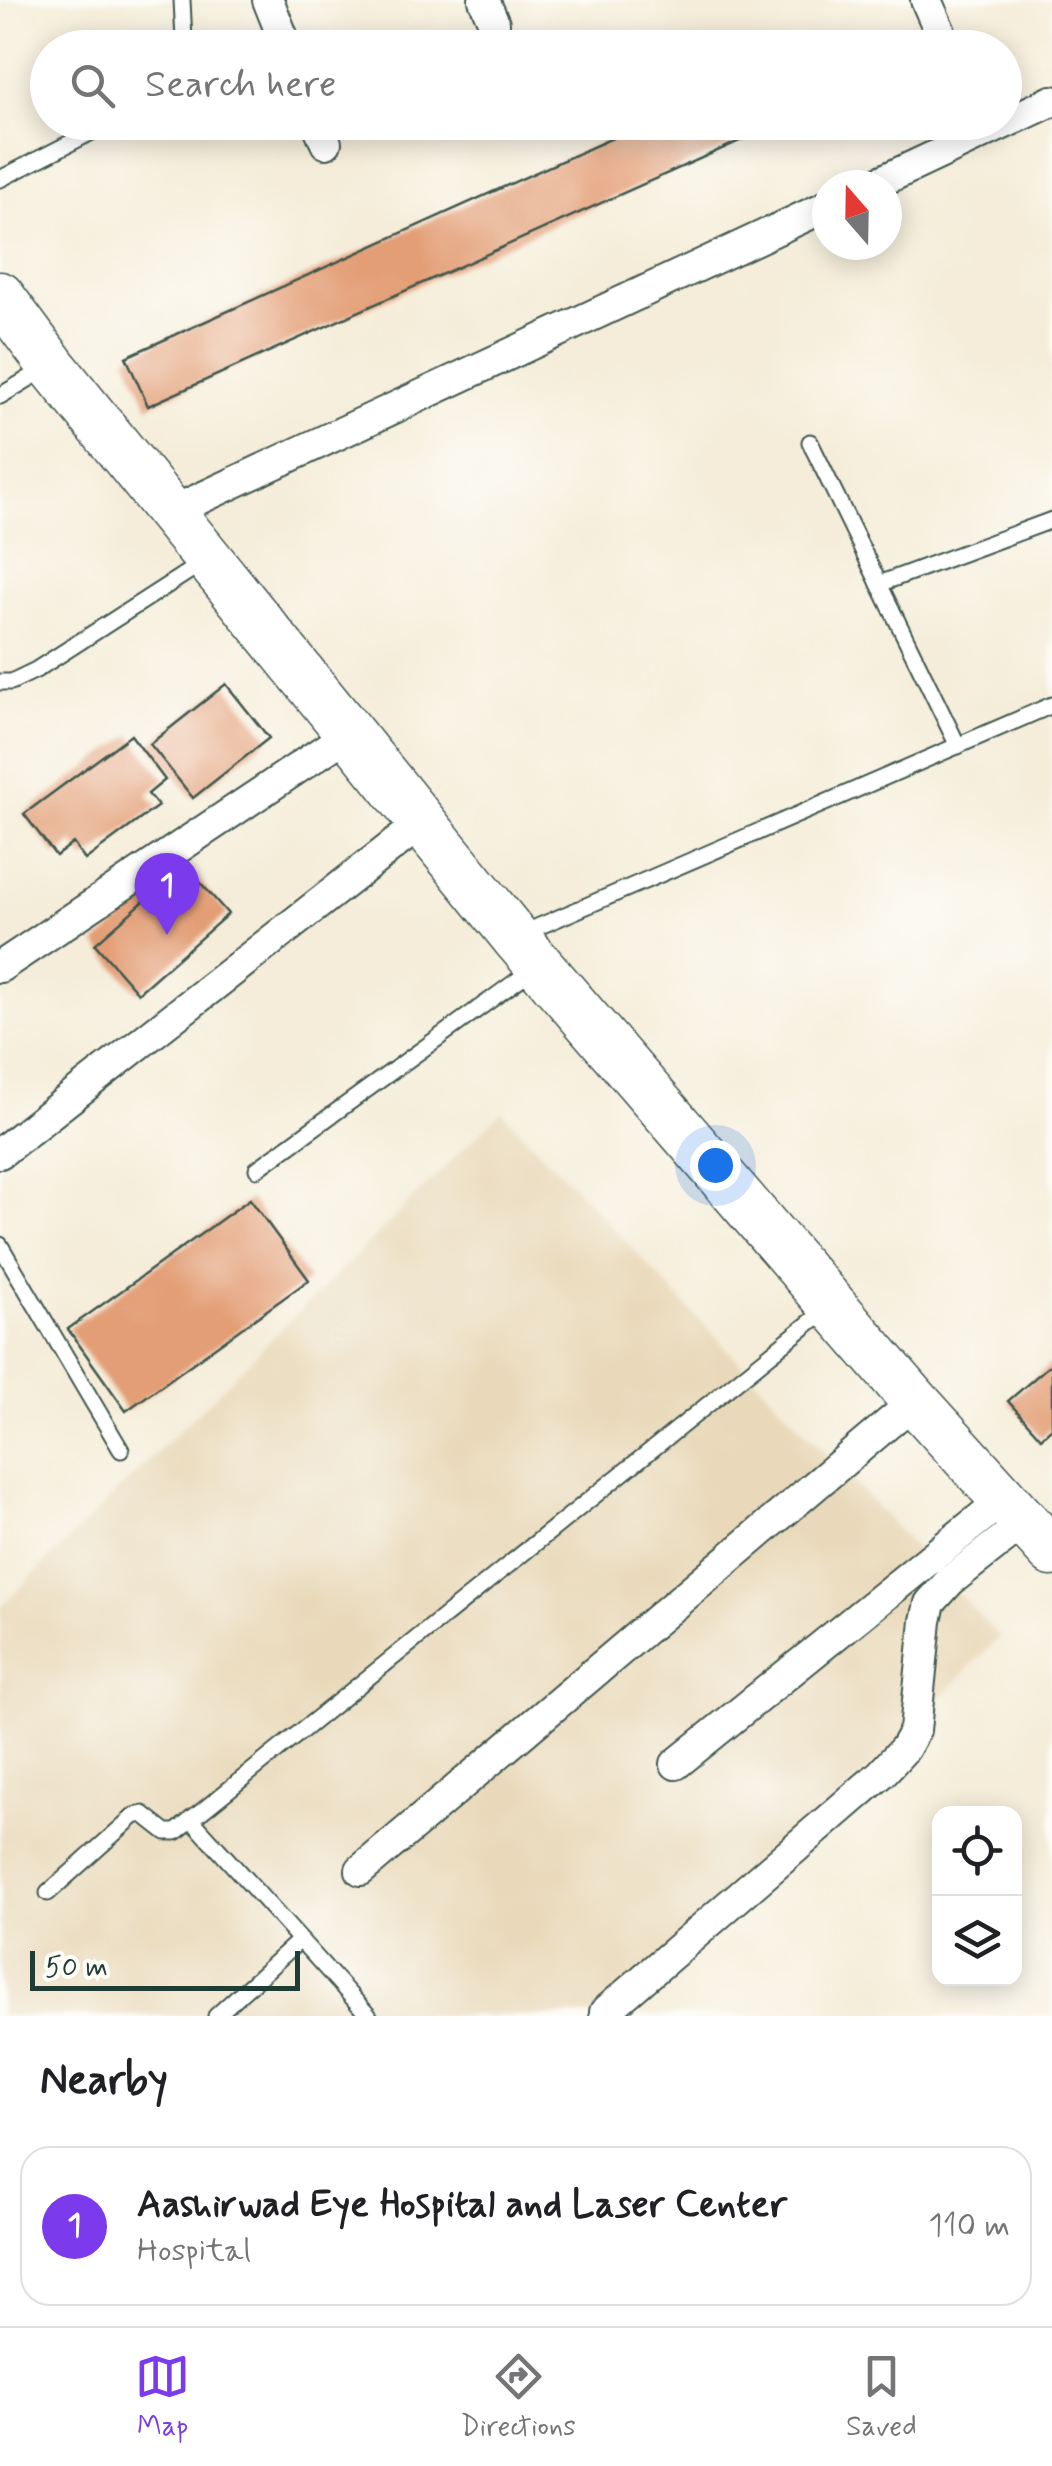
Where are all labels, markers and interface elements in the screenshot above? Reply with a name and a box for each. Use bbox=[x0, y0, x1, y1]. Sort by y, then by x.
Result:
search box bbox=[30, 30, 1022, 140]
icon: search bbox=[65, 58, 120, 113]
text: Search here bbox=[145, 61, 336, 110]
north arrow bbox=[812, 170, 902, 260]
pin: 1 bbox=[134, 852, 200, 935]
your location bbox=[690, 1140, 741, 1191]
map controls bbox=[932, 1806, 1022, 1986]
button: locate bbox=[932, 1806, 1022, 1896]
button: layers bbox=[932, 1896, 1022, 1986]
scale bar bbox=[30, 1946, 300, 1990]
text: 50 m bbox=[45, 1950, 108, 1987]
text: Nearby bbox=[40, 2054, 168, 2109]
text: Aashirwad Eye Hospital and Laser Center bbox=[137, 2181, 787, 2230]
text: 1 bbox=[67, 2205, 82, 2247]
text: 110 m bbox=[929, 2205, 1010, 2247]
text: Hospital bbox=[137, 2230, 251, 2272]
tab: Map bbox=[135, 2349, 190, 2446]
tab: Directions bbox=[461, 2349, 576, 2446]
tab: Saved bbox=[846, 2349, 917, 2446]

